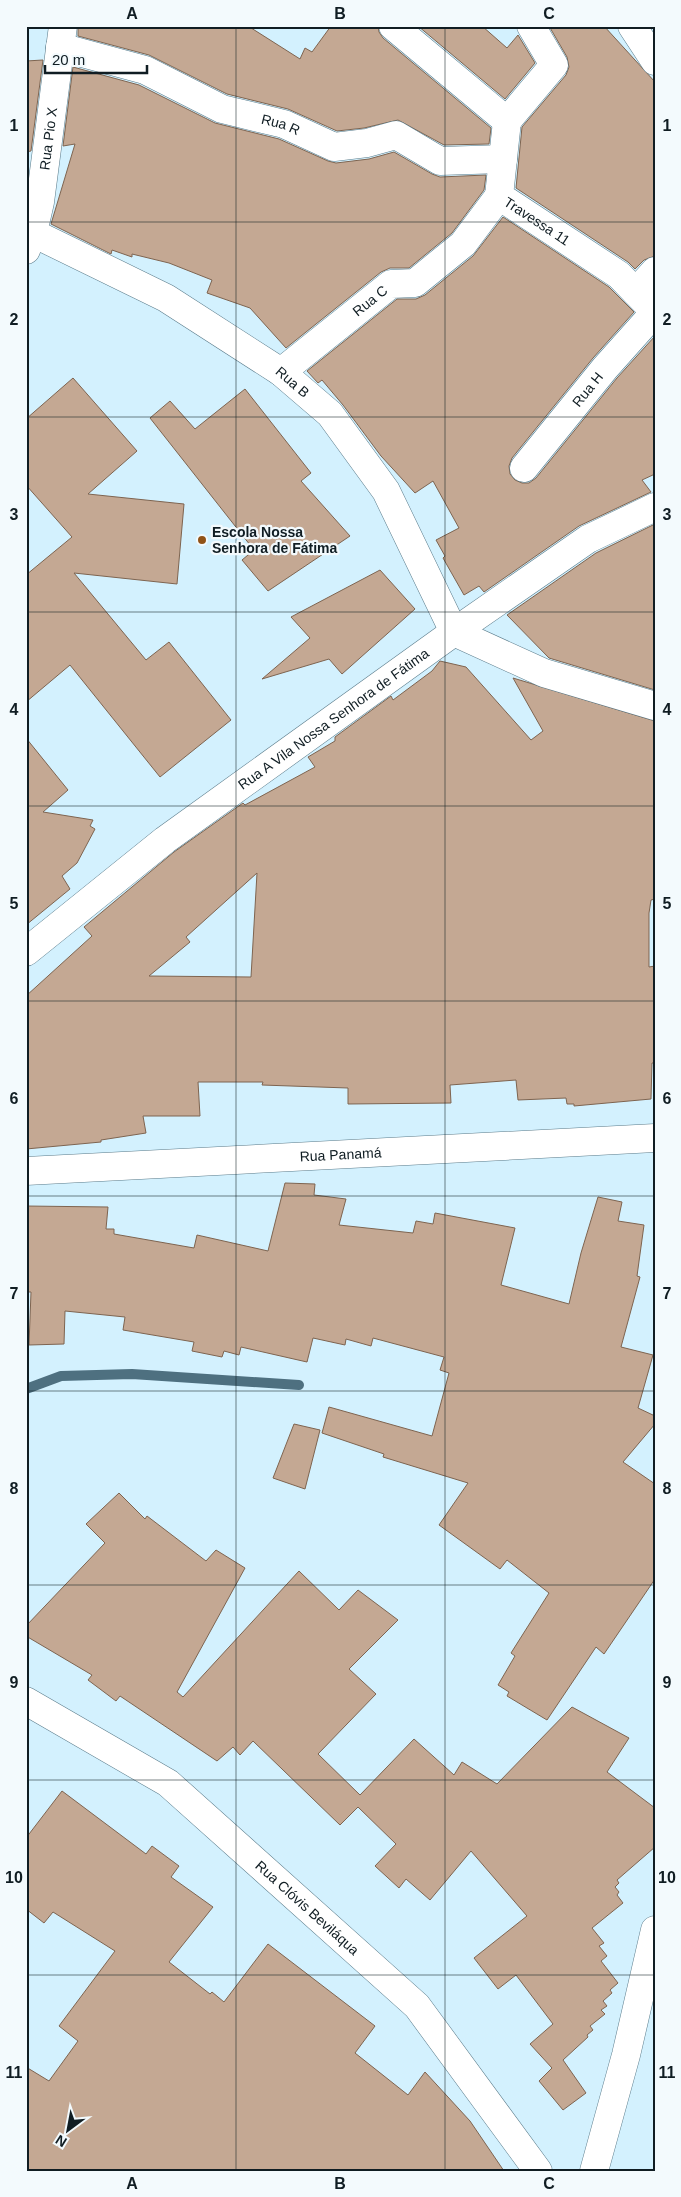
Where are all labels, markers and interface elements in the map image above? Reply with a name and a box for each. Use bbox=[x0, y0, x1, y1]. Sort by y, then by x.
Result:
text: A bbox=[126, 5, 138, 22]
text: B bbox=[334, 5, 346, 22]
text: C bbox=[543, 5, 555, 22]
scale bar bbox=[45, 42, 148, 74]
text: 20 m bbox=[52, 51, 85, 68]
street label: Rua Pio X bbox=[36, 106, 60, 171]
street label: Rua R bbox=[260, 111, 303, 138]
text: 1 bbox=[10, 117, 19, 134]
text: 1 bbox=[663, 117, 672, 134]
street label: Travessa 11 bbox=[501, 194, 573, 249]
street label: Rua C bbox=[350, 282, 391, 319]
text: 2 bbox=[10, 311, 19, 328]
text: 2 bbox=[663, 311, 672, 328]
street label: Rua B bbox=[273, 363, 313, 401]
street label: Rua H bbox=[569, 369, 606, 410]
text: 3 bbox=[10, 506, 19, 523]
text: 3 bbox=[663, 506, 672, 523]
place label: Escola Nossa Senhora de Fátima bbox=[212, 524, 337, 556]
marker: Escola Nossa Senhora de Fátima bbox=[196, 534, 208, 546]
street label: Rua A Vila Nossa Senhora de Fátima bbox=[235, 645, 432, 793]
text: 4 bbox=[10, 701, 19, 718]
text: 4 bbox=[663, 701, 672, 718]
text: 5 bbox=[10, 895, 19, 912]
text: 5 bbox=[663, 895, 672, 912]
text: 6 bbox=[10, 1090, 19, 1107]
text: 6 bbox=[663, 1090, 672, 1107]
street label: Rua Panamá bbox=[299, 1144, 382, 1165]
text: 7 bbox=[10, 1285, 19, 1302]
text: 7 bbox=[663, 1285, 672, 1302]
text: 8 bbox=[10, 1480, 19, 1497]
text: 8 bbox=[663, 1480, 672, 1497]
text: 9 bbox=[10, 1674, 19, 1691]
text: 9 bbox=[663, 1674, 672, 1691]
street label: Rua Clóvis Beviláqua bbox=[252, 1857, 362, 1958]
text: 10 bbox=[5, 1869, 23, 1886]
text: 10 bbox=[658, 1869, 676, 1886]
text: 11 bbox=[6, 2064, 23, 2081]
text: 11 bbox=[659, 2064, 676, 2081]
north arrow bbox=[42, 2104, 92, 2154]
text: N bbox=[53, 2132, 70, 2150]
text: A bbox=[126, 2175, 138, 2192]
text: B bbox=[334, 2175, 346, 2192]
text: C bbox=[543, 2175, 555, 2192]

